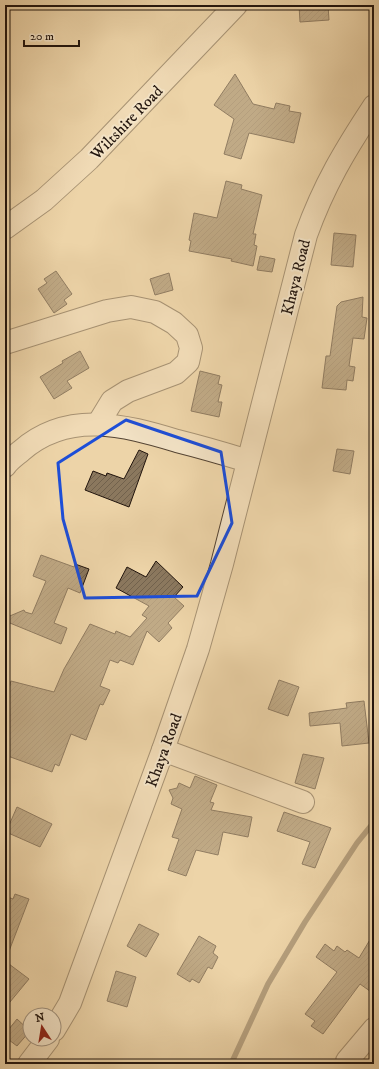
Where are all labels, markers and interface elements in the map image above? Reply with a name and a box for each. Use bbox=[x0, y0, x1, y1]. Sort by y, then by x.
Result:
scale bar bbox=[24, 22, 79, 48]
text: 20 m bbox=[30, 29, 54, 44]
street label: Wiltshire Road bbox=[86, 81, 167, 165]
street label: Khaya Road bbox=[277, 237, 315, 317]
street label: Khaya Road bbox=[141, 711, 187, 790]
north arrow bbox=[22, 1007, 62, 1047]
text: N bbox=[34, 1010, 46, 1026]

